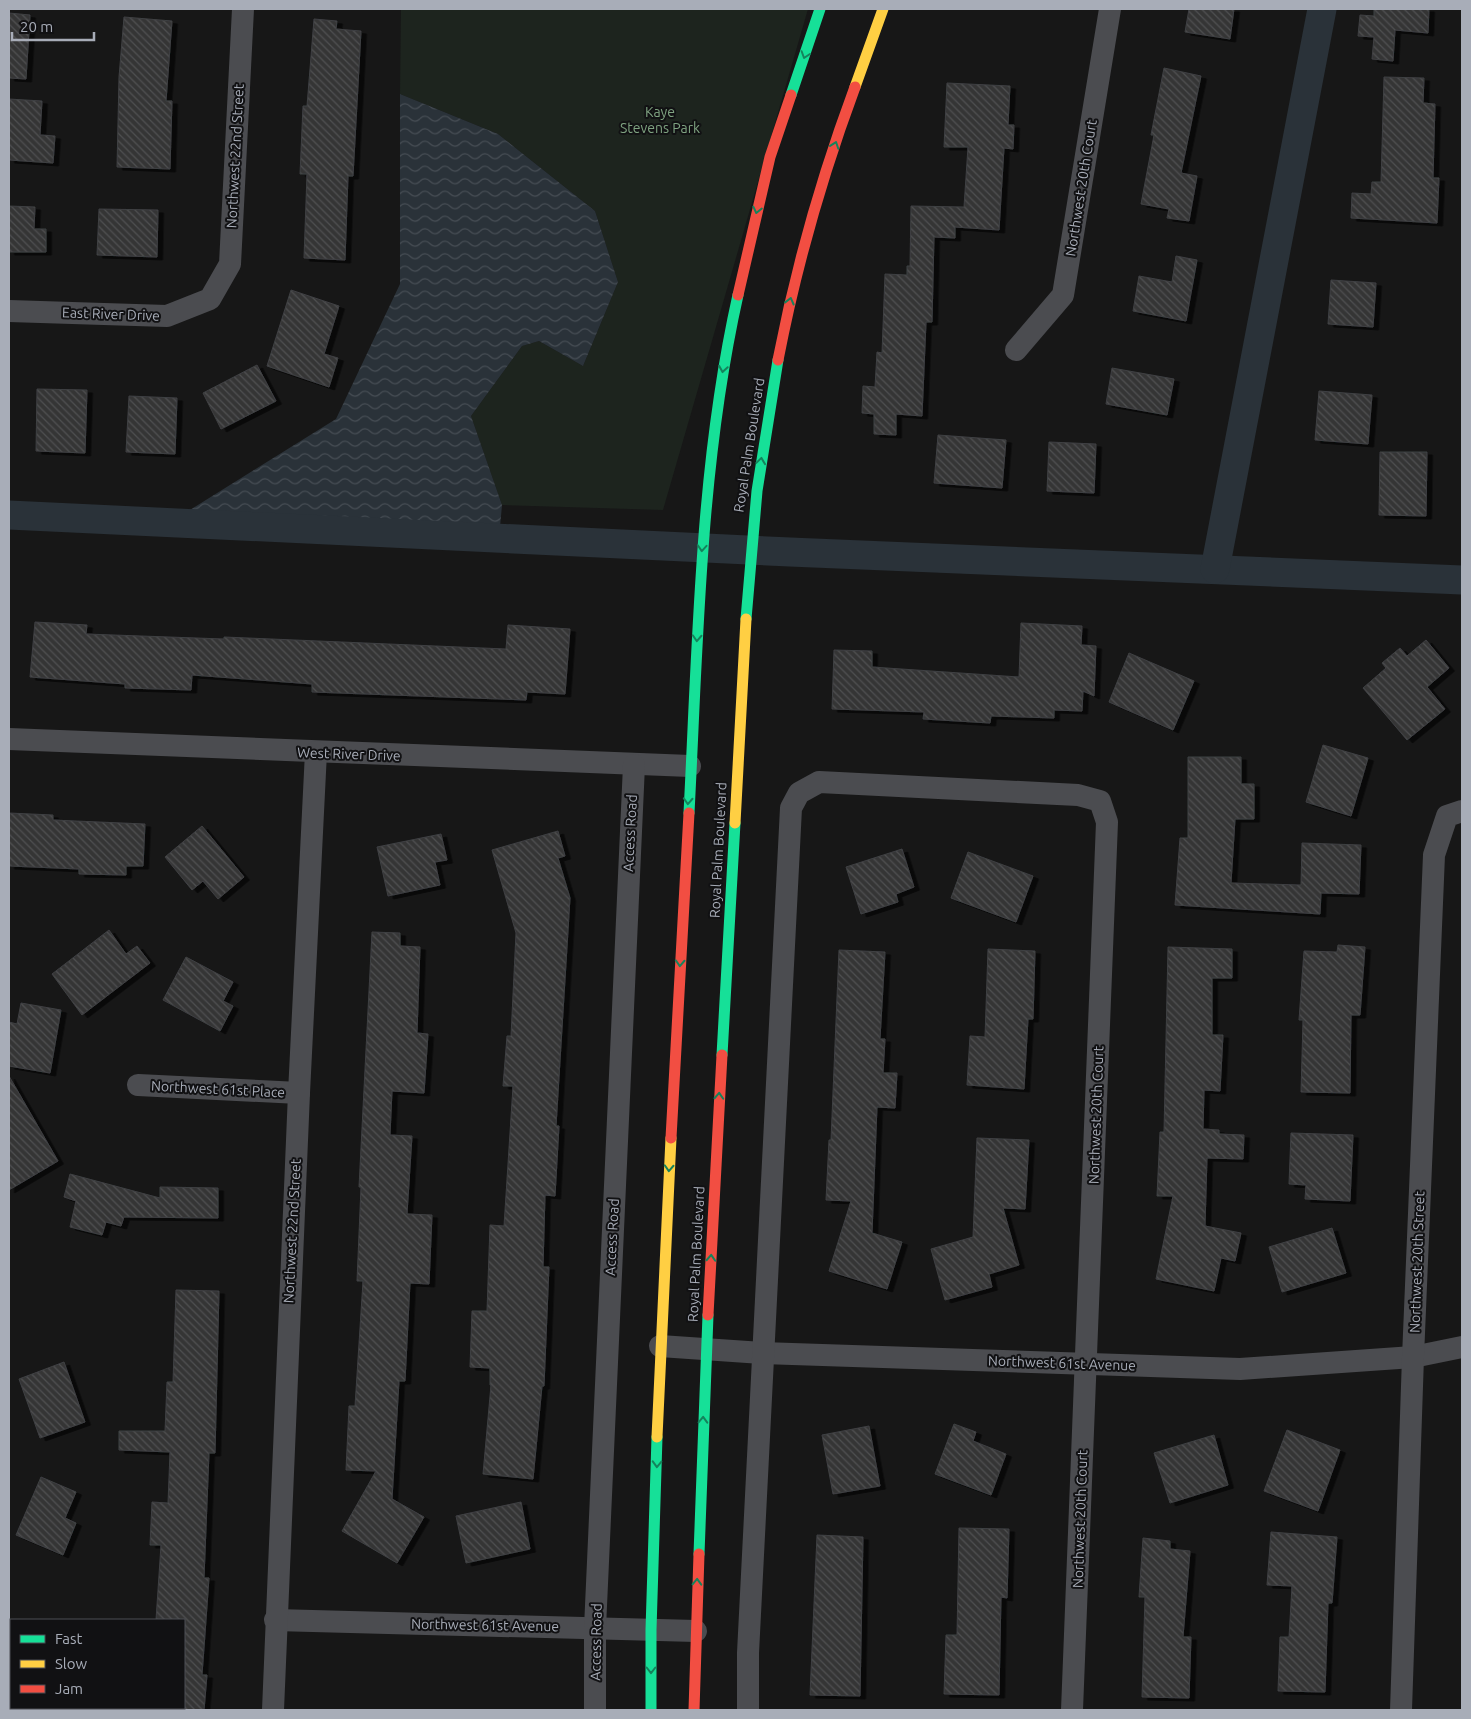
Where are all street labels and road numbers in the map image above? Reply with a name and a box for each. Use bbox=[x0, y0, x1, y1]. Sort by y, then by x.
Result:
street label: Northwest 22nd Street bbox=[223, 83, 247, 229]
street label: Northwest 20th Court bbox=[1062, 118, 1100, 258]
street label: East River Drive bbox=[62, 304, 160, 324]
street label: Royal Palm Boulevard bbox=[730, 377, 768, 513]
street label: West River Drive bbox=[297, 744, 401, 764]
street label: Royal Palm Boulevard bbox=[706, 782, 730, 918]
street label: Access Road bbox=[620, 794, 640, 872]
street label: Northwest 20th Court bbox=[1086, 1045, 1106, 1184]
street label: Northwest 61st Place bbox=[150, 1077, 286, 1101]
street label: Northwest 22nd Street bbox=[280, 1158, 304, 1304]
street label: Royal Palm Boulevard bbox=[684, 1186, 708, 1322]
street label: Northwest 20th Street bbox=[1407, 1190, 1427, 1333]
street label: Access Road bbox=[602, 1198, 622, 1276]
street label: Northwest 61st Avenue bbox=[988, 1352, 1136, 1374]
street label: Northwest 20th Court bbox=[1070, 1449, 1090, 1588]
street label: Access Road bbox=[587, 1603, 605, 1681]
street label: Northwest 61st Avenue bbox=[411, 1616, 559, 1634]

